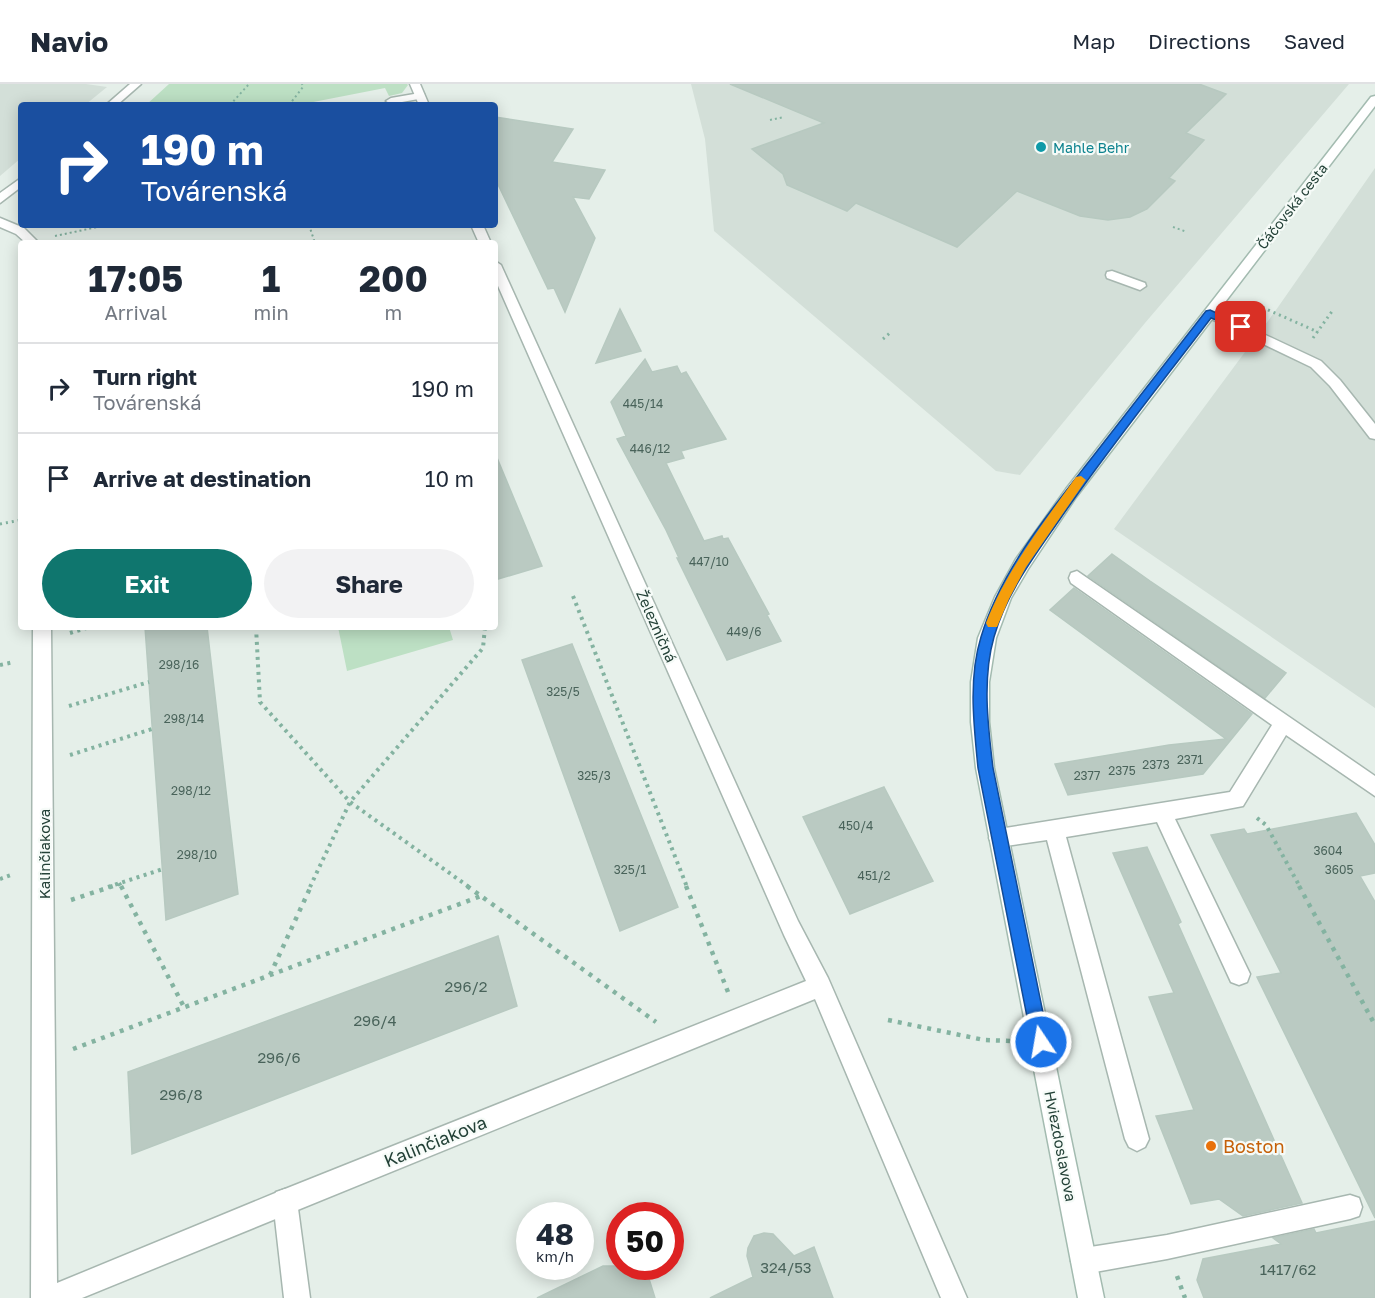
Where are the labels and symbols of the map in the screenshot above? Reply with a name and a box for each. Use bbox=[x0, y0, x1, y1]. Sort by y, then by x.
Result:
place label: Mahle Behr bbox=[1053, 139, 1130, 156]
marker: Mahle Behr bbox=[1034, 140, 1048, 154]
street label: Čáčovská cesta bbox=[1253, 160, 1331, 252]
pin bbox=[1215, 301, 1266, 352]
house number: 445/14 bbox=[623, 396, 663, 411]
house number: 446/12 bbox=[630, 441, 670, 456]
house number: 447/10 bbox=[689, 554, 729, 569]
street label: Železničná bbox=[633, 587, 681, 665]
house number: 449/6 bbox=[727, 624, 761, 639]
house number: 298/16 bbox=[159, 657, 199, 672]
house number: 325/5 bbox=[546, 684, 580, 699]
house number: 298/14 bbox=[164, 711, 204, 726]
house number: 2371 bbox=[1177, 752, 1203, 767]
house number: 2373 bbox=[1142, 757, 1170, 772]
house number: 2375 bbox=[1108, 763, 1136, 778]
house number: 325/3 bbox=[577, 768, 611, 783]
house number: 2377 bbox=[1074, 768, 1100, 783]
house number: 298/12 bbox=[171, 783, 211, 798]
street label: Kalinčiakova bbox=[35, 809, 53, 899]
house number: 450/4 bbox=[839, 818, 873, 833]
house number: 3604 bbox=[1313, 843, 1343, 858]
house number: 298/10 bbox=[177, 847, 217, 862]
house number: 325/1 bbox=[614, 862, 646, 877]
house number: 3605 bbox=[1325, 862, 1353, 877]
house number: 451/2 bbox=[858, 868, 890, 883]
house number: 296/2 bbox=[445, 977, 487, 995]
position arrow bbox=[1009, 1010, 1073, 1074]
house number: 296/4 bbox=[353, 1011, 397, 1029]
house number: 296/6 bbox=[257, 1048, 301, 1066]
house number: 296/8 bbox=[159, 1085, 203, 1103]
street label: Hviezdoslavova bbox=[1041, 1089, 1081, 1203]
street label: Kalinčiakova bbox=[380, 1110, 490, 1172]
place label: Boston bbox=[1223, 1135, 1284, 1157]
marker: Boston bbox=[1204, 1139, 1218, 1153]
speed limit sign: 50 bbox=[606, 1202, 684, 1280]
house number: 324/53 bbox=[760, 1258, 812, 1276]
house number: 1417/62 bbox=[1260, 1260, 1316, 1278]

